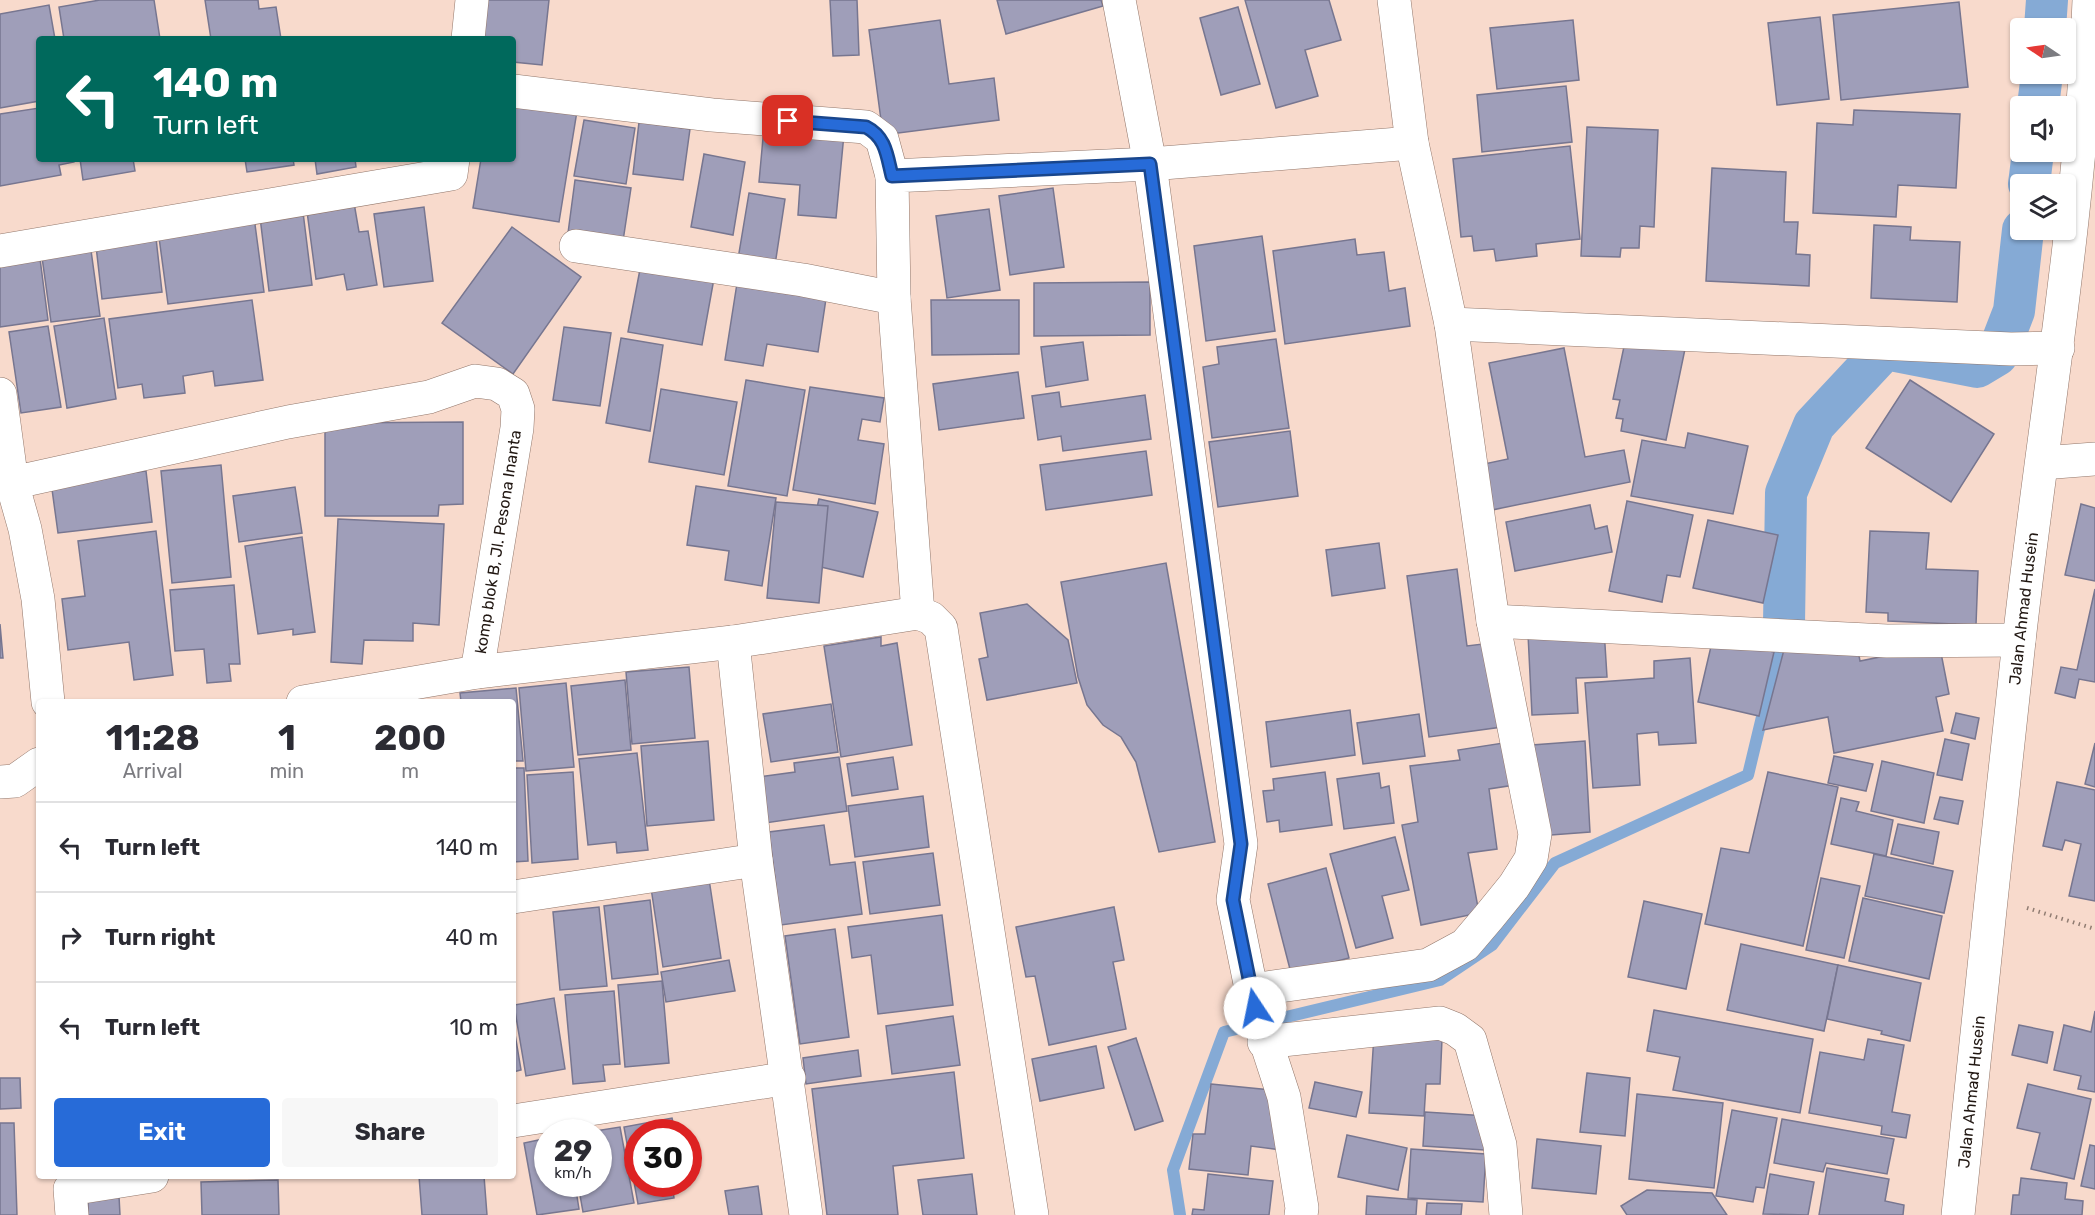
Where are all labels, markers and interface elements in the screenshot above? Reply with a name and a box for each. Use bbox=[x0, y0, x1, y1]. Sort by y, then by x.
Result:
north arrow bbox=[2010, 18, 2076, 84]
map controls bbox=[2010, 18, 2076, 240]
text: 140 m bbox=[153, 58, 279, 108]
icon: left bbox=[54, 60, 132, 138]
pin bbox=[762, 95, 813, 146]
button: sound bbox=[2010, 96, 2076, 162]
icon: arrive bbox=[771, 104, 804, 137]
text: Turn left bbox=[153, 109, 258, 141]
button: layers bbox=[2010, 174, 2076, 240]
street label: komp blok B, Jl. Pesona Inanta bbox=[471, 429, 525, 655]
street label: Jalan Ahmad Husein bbox=[2005, 531, 2042, 686]
text: 11:28 bbox=[106, 716, 200, 759]
text: 1 bbox=[278, 716, 296, 759]
text: 200 bbox=[374, 716, 446, 759]
text: Arrival bbox=[123, 759, 183, 783]
text: min bbox=[269, 759, 304, 783]
text: m bbox=[401, 759, 419, 783]
icon: left bbox=[54, 831, 87, 864]
text: Turn left bbox=[105, 834, 200, 861]
text: 140 m bbox=[436, 834, 498, 861]
icon: right bbox=[54, 921, 87, 954]
text: Turn right bbox=[105, 924, 215, 951]
text: 40 m bbox=[445, 924, 498, 951]
position arrow bbox=[1223, 976, 1287, 1040]
icon: left bbox=[54, 1011, 87, 1044]
text: Turn left bbox=[105, 1014, 200, 1041]
text: 10 m bbox=[450, 1014, 498, 1041]
street label: Jalan Ahmad Husein bbox=[1954, 1014, 1989, 1169]
button: Exit bbox=[54, 1098, 270, 1167]
button: Share bbox=[282, 1098, 498, 1167]
speed limit sign: 30 bbox=[624, 1119, 702, 1197]
text: 29 bbox=[554, 1133, 592, 1169]
text: km/h bbox=[554, 1164, 592, 1182]

